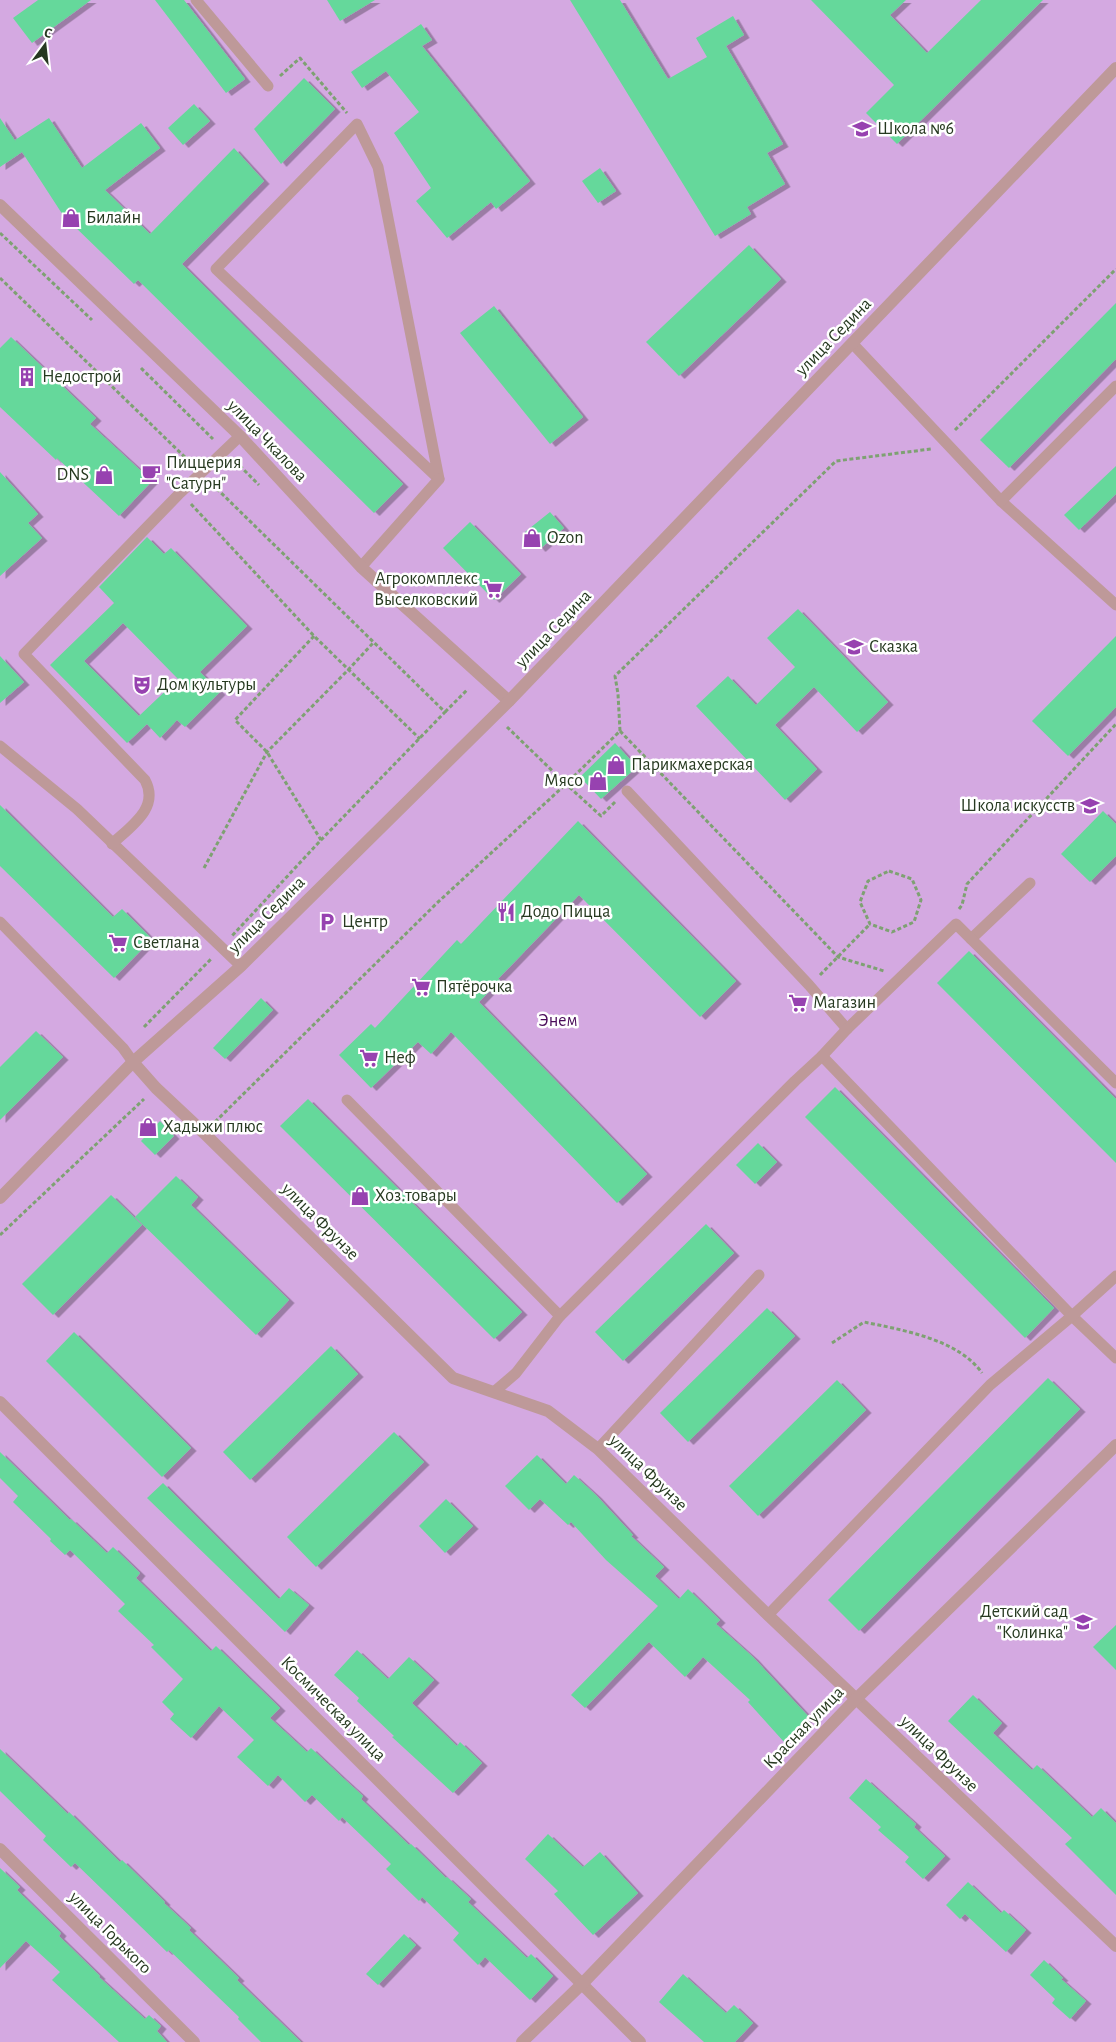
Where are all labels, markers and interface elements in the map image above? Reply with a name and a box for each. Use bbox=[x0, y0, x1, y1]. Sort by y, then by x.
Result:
north arrow bbox=[20, 20, 70, 70]
text: С bbox=[43, 26, 54, 41]
school or university icon: Школа №6 bbox=[851, 118, 873, 140]
place label: Школа №6 bbox=[877, 120, 954, 138]
shop icon: Билайн bbox=[60, 207, 82, 229]
place label: Билайн bbox=[86, 209, 141, 227]
street label: улица Седина bbox=[792, 295, 875, 380]
building icon: Недострой bbox=[16, 366, 38, 388]
place label: Недострой bbox=[42, 368, 121, 386]
street label: улица Чкалова bbox=[223, 396, 310, 485]
place label: Пиццерия "Сатурн" bbox=[166, 454, 241, 493]
cafe icon: Пиццерия "Сатурн" bbox=[140, 462, 162, 484]
shop icon: DNS bbox=[93, 464, 115, 486]
place label: DNS bbox=[57, 466, 89, 484]
shop icon: Ozon bbox=[521, 527, 543, 549]
place label: Ozon bbox=[547, 529, 584, 547]
place label: Агрокомплекс Выселковский bbox=[374, 570, 478, 609]
supermarket icon: Агрокомплекс Выселковский bbox=[482, 578, 504, 600]
street label: улица Седина bbox=[512, 587, 595, 672]
school or university icon: Сказка bbox=[843, 636, 865, 658]
place label: Сказка bbox=[869, 638, 918, 656]
theatre icon: Дом культуры bbox=[131, 674, 153, 696]
place label: Дом культуры bbox=[157, 676, 256, 694]
shop icon: Парикмахерская bbox=[605, 754, 627, 776]
place label: Парикмахерская bbox=[631, 756, 753, 774]
shop icon: Мясо bbox=[587, 770, 609, 792]
place label: Мясо bbox=[544, 772, 583, 790]
school or university icon: Школа искусств bbox=[1079, 795, 1101, 817]
place label: Школа искусств bbox=[961, 797, 1075, 815]
street label: улица Седина bbox=[225, 873, 309, 957]
restaurant icon: Додо Пицца bbox=[495, 901, 517, 923]
place label: Додо Пицца bbox=[521, 903, 611, 921]
parking icon: Центр bbox=[316, 911, 338, 933]
place label: Центр bbox=[342, 913, 388, 931]
supermarket icon: Светлана bbox=[107, 932, 129, 954]
place label: Светлана bbox=[133, 934, 200, 952]
supermarket icon: Пятёрочка bbox=[410, 976, 432, 998]
place label: Пятёрочка bbox=[436, 978, 513, 996]
supermarket icon: Магазин bbox=[787, 992, 809, 1014]
place label: Магазин bbox=[813, 994, 876, 1012]
park label: Энем bbox=[538, 1012, 578, 1030]
supermarket icon: Неф bbox=[358, 1047, 380, 1069]
place label: Неф bbox=[384, 1049, 416, 1067]
shop icon: Хадыжи плюс bbox=[137, 1116, 159, 1138]
place label: Хадыжи плюс bbox=[163, 1118, 263, 1136]
street label: улица Фрунзе bbox=[277, 1179, 362, 1264]
shop icon: Хоз.товары bbox=[349, 1185, 371, 1207]
place label: Хоз.товары bbox=[375, 1187, 457, 1205]
street label: улица Фрунзе bbox=[605, 1431, 691, 1515]
place label: Детский сад "Колинка" bbox=[980, 1603, 1068, 1642]
school or university icon: Детский сад "Колинка" bbox=[1072, 1611, 1094, 1633]
street label: Космическая улица bbox=[277, 1653, 389, 1765]
street label: Красная улица bbox=[760, 1683, 848, 1773]
street label: улица Фрунзе bbox=[896, 1712, 982, 1796]
street label: улица Горького bbox=[65, 1888, 155, 1978]

